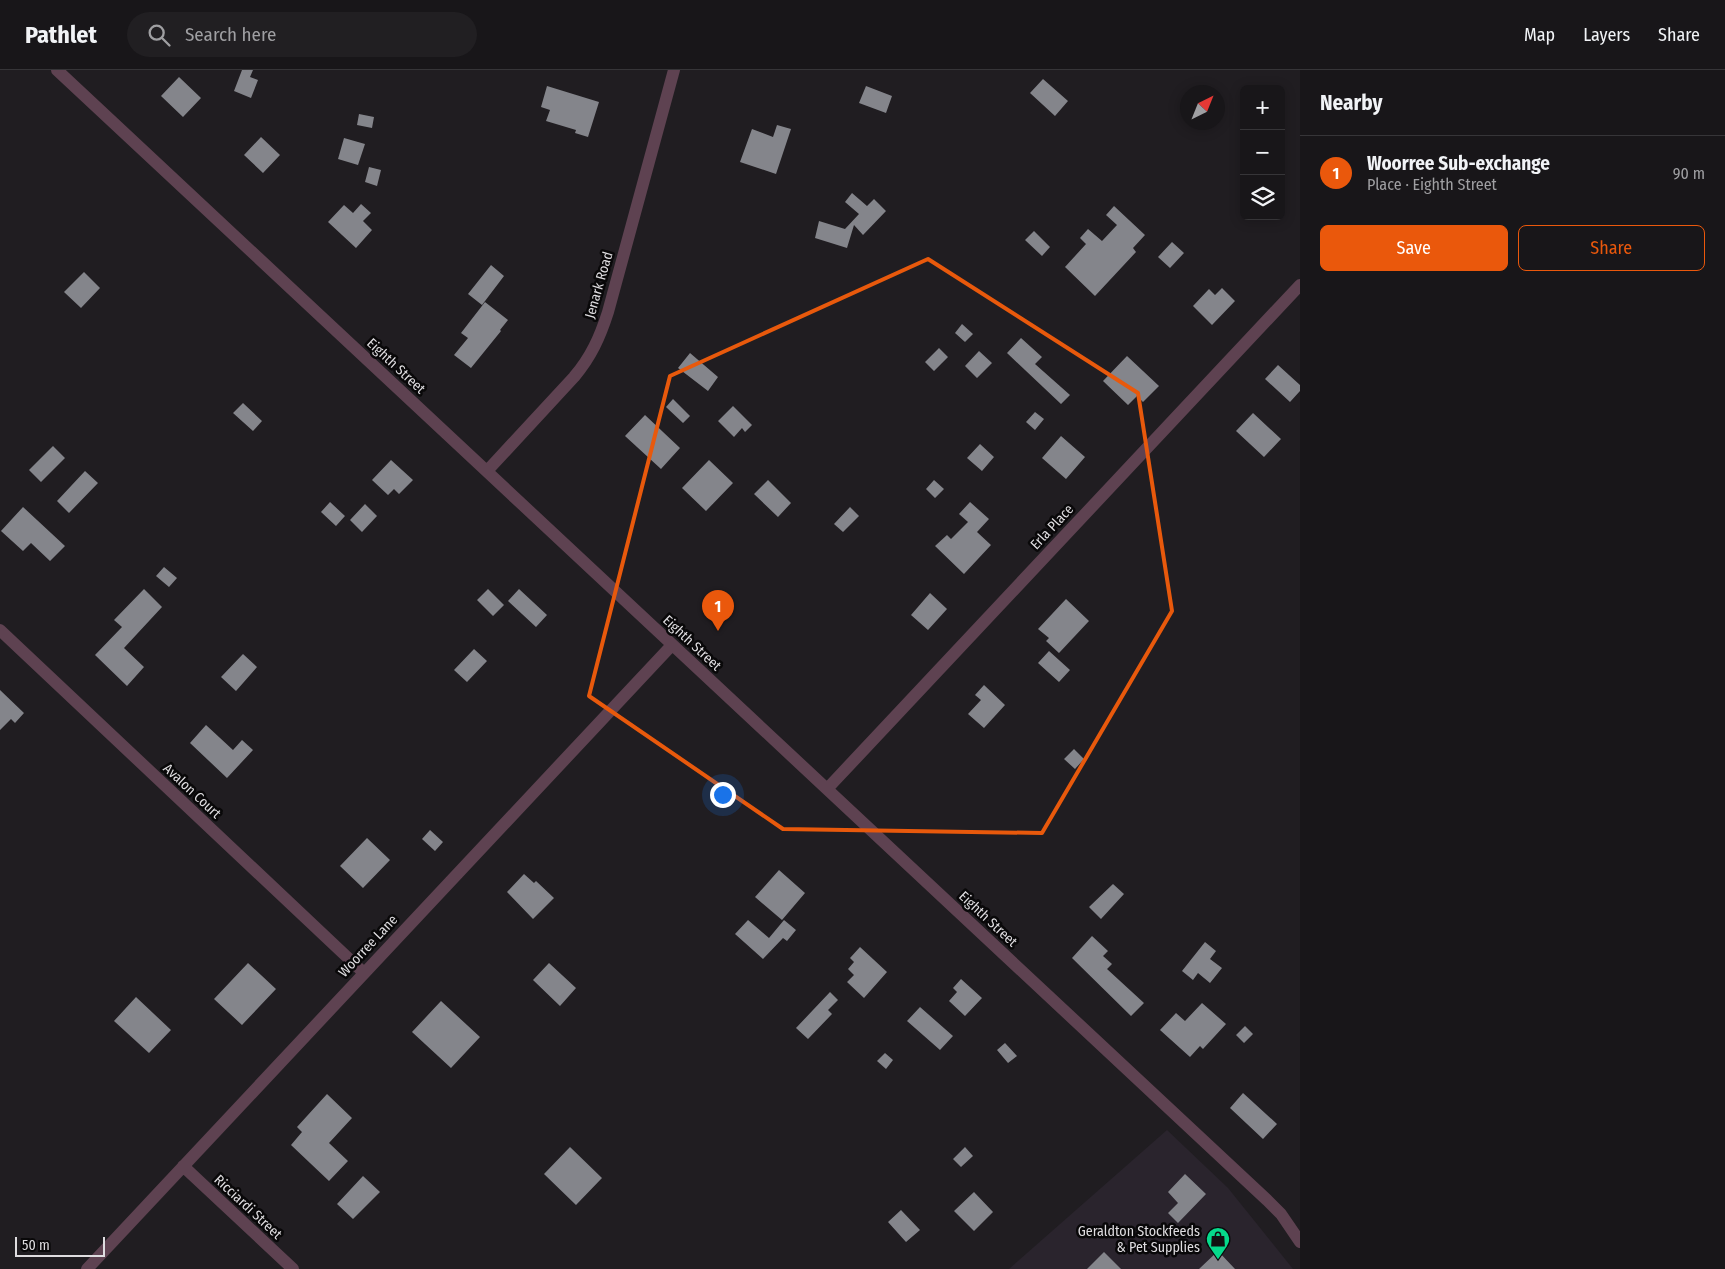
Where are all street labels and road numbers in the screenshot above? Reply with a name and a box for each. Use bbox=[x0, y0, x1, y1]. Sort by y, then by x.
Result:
street label: Jenark Road bbox=[581, 250, 617, 320]
street label: Eighth Street bbox=[363, 335, 429, 398]
street label: Erla Place bbox=[1027, 501, 1077, 553]
street label: Eighth Street bbox=[659, 612, 725, 675]
street label: Avalon Court bbox=[160, 760, 225, 822]
street label: Eighth Street bbox=[955, 888, 1021, 951]
street label: Woorree Lane bbox=[335, 911, 401, 981]
street label: Ricciardi Street bbox=[211, 1171, 286, 1243]

